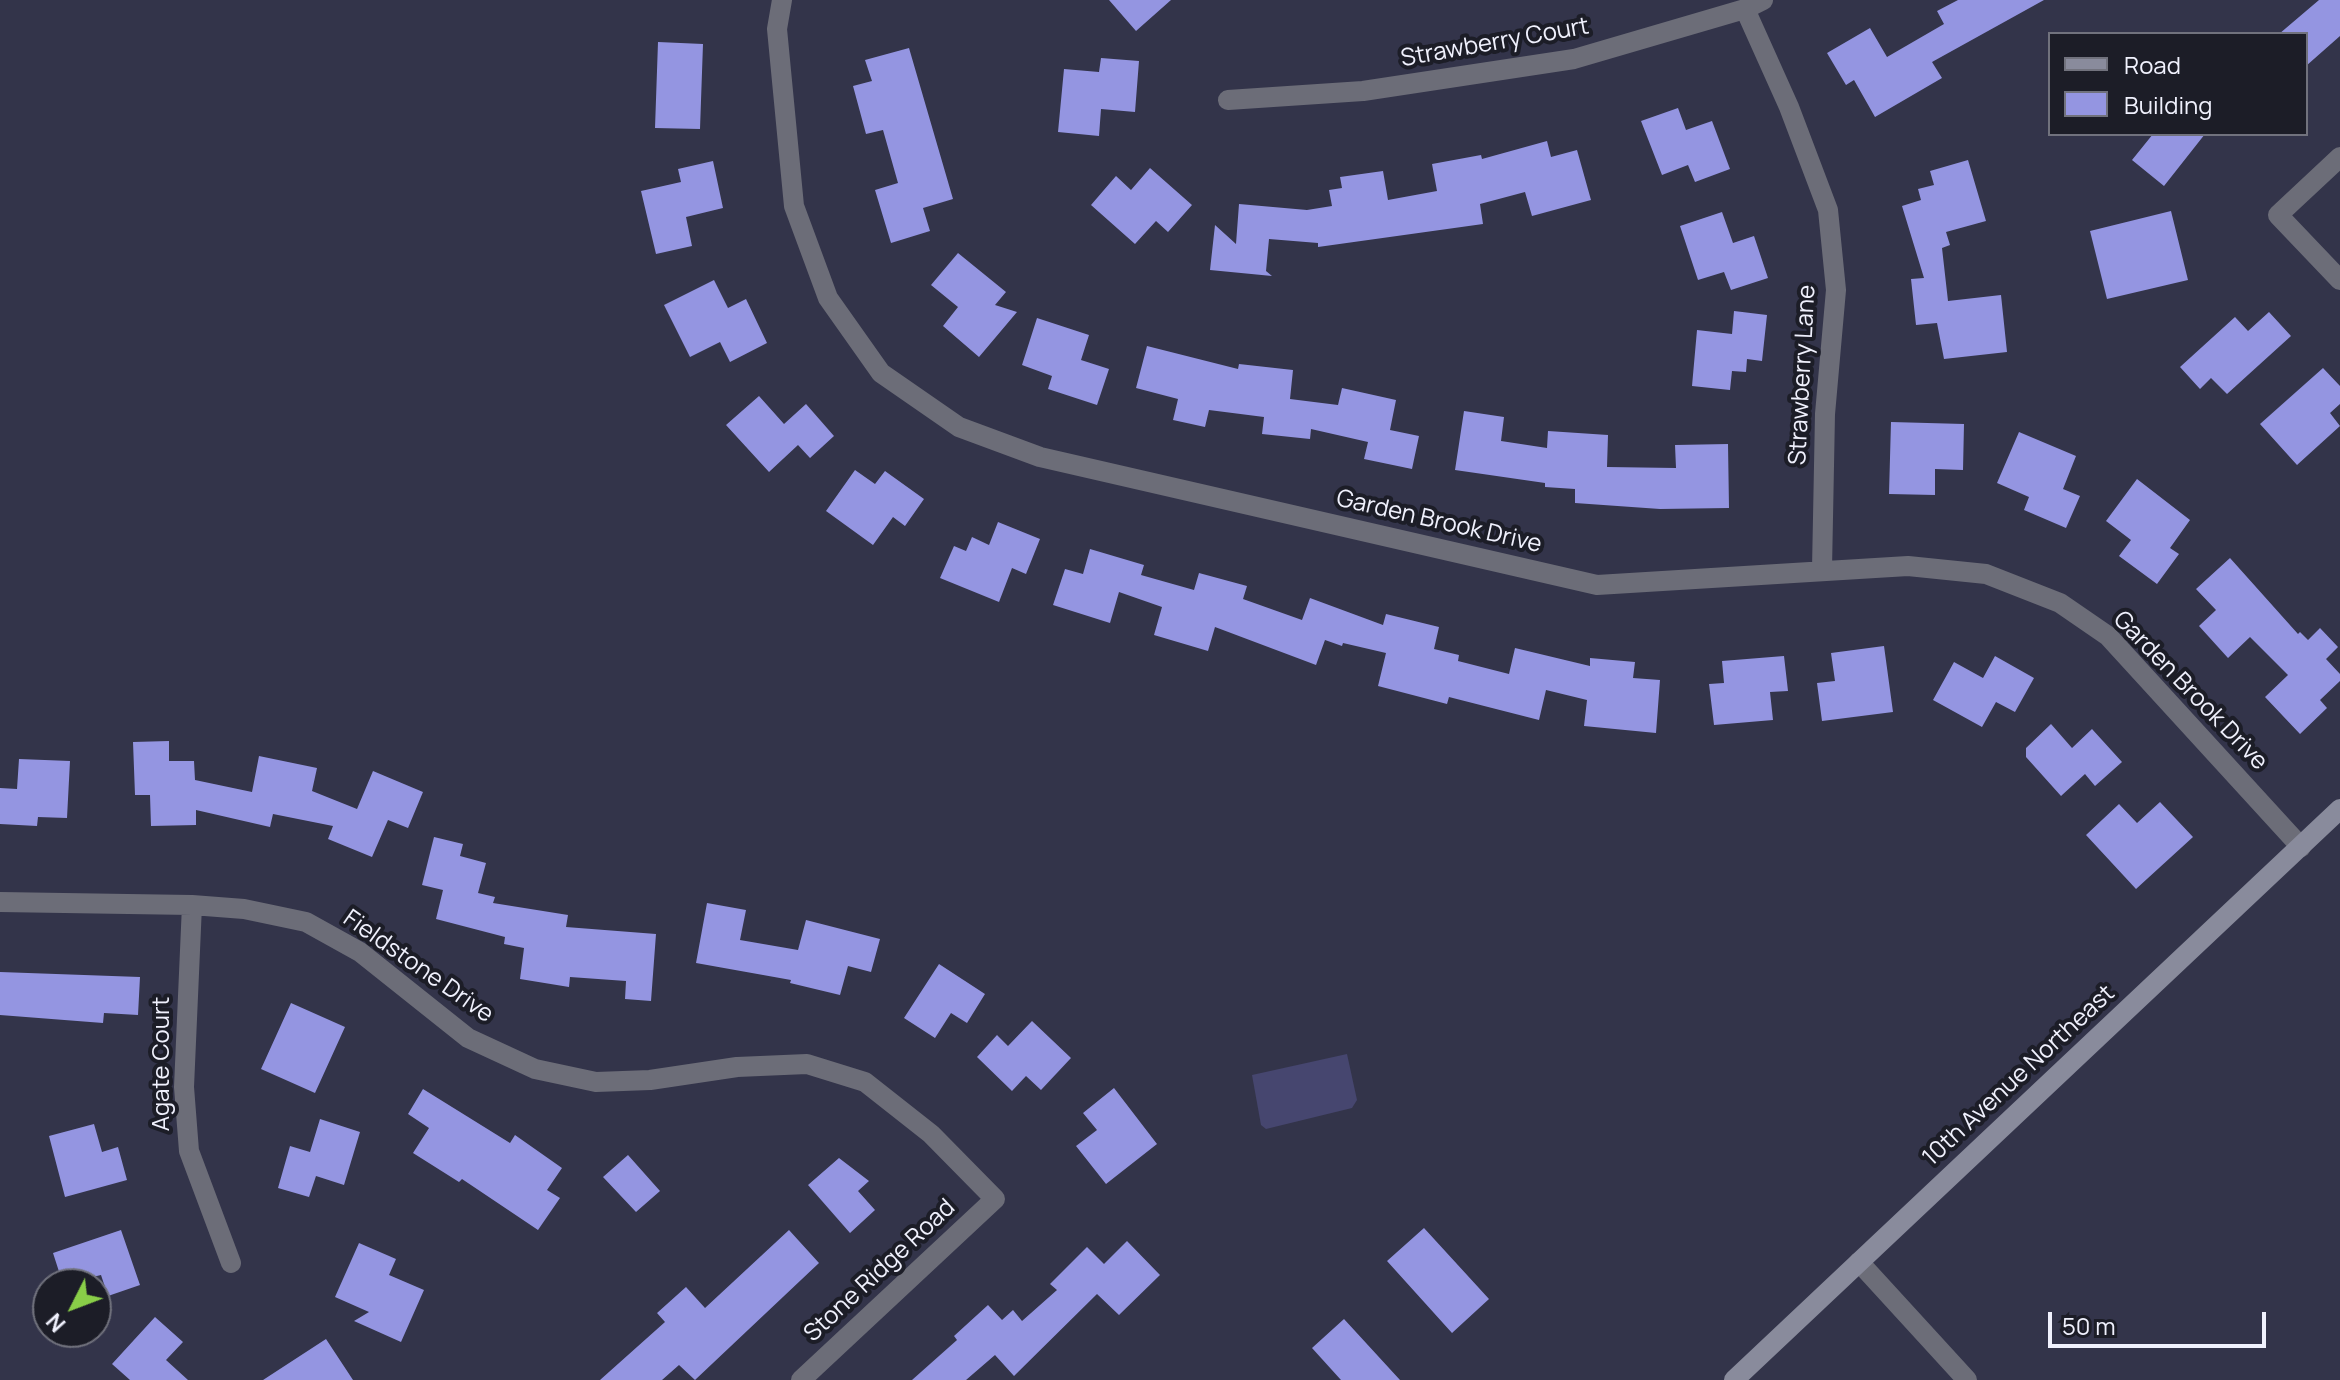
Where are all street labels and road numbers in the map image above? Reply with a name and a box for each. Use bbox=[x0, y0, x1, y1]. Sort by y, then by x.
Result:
street label: Strawberry Court bbox=[1399, 12, 1591, 74]
street label: Strawberry Lane bbox=[1784, 284, 1822, 466]
street label: Garden Brook Drive bbox=[1333, 484, 1545, 560]
street label: Garden Brook Drive bbox=[2107, 605, 2273, 777]
street label: Fieldstone Drive bbox=[337, 905, 499, 1029]
street label: 10th Avenue Northeast bbox=[1917, 979, 2121, 1173]
street label: Agate Court bbox=[148, 997, 176, 1131]
street label: Stone Ridge Road bbox=[799, 1194, 961, 1348]

